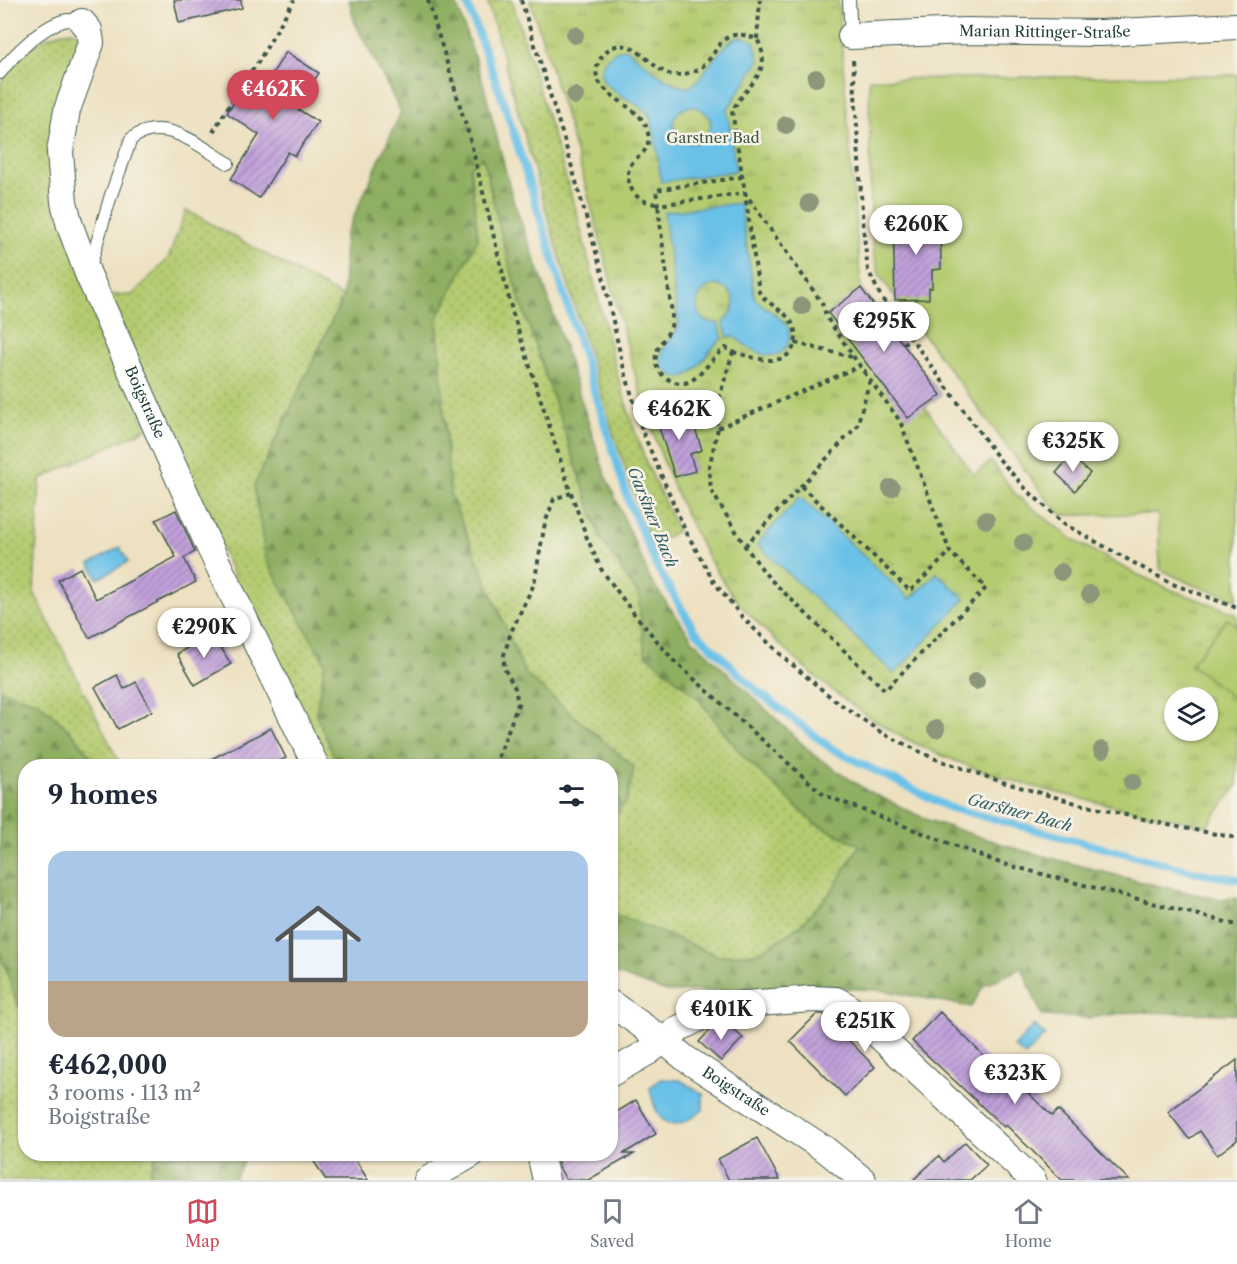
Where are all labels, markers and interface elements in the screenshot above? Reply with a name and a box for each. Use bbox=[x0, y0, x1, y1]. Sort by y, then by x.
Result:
street label: Marian Rittinger-Straße bbox=[959, 21, 1131, 42]
pin: €462K bbox=[231, 70, 315, 121]
text: €462K bbox=[241, 77, 305, 101]
park label: Garstner Bad bbox=[666, 128, 760, 147]
pin: €260K bbox=[874, 205, 958, 256]
text: €260K bbox=[883, 212, 949, 236]
pin: €295K bbox=[842, 302, 926, 353]
text: €295K bbox=[852, 309, 916, 333]
street label: Boigstraße bbox=[121, 363, 170, 441]
pin: €462K bbox=[637, 390, 721, 441]
text: €462K bbox=[647, 397, 711, 421]
pin: €325K bbox=[1031, 422, 1115, 473]
text: €325K bbox=[1042, 429, 1104, 453]
water label: Garstner Bach bbox=[624, 463, 682, 571]
pin: €290K bbox=[162, 608, 246, 659]
text: €290K bbox=[171, 615, 237, 639]
map controls bbox=[1164, 687, 1218, 741]
button: layers bbox=[1164, 687, 1218, 741]
text: 9 homes bbox=[48, 779, 158, 811]
icon: filters bbox=[555, 779, 588, 812]
water label: Garstner Bach bbox=[966, 788, 1074, 836]
icon: home bbox=[264, 890, 372, 998]
pin: €401K bbox=[679, 990, 763, 1041]
text: €401K bbox=[690, 997, 752, 1021]
pin: €251K bbox=[823, 1002, 907, 1053]
text: €251K bbox=[835, 1009, 895, 1033]
text: €462,000 bbox=[48, 1049, 167, 1081]
pin: €323K bbox=[973, 1054, 1057, 1105]
text: €323K bbox=[983, 1061, 1047, 1085]
street label: Boigstraße bbox=[699, 1062, 774, 1120]
text: 3 rooms · 113 m² bbox=[48, 1081, 201, 1105]
text: Boigstraße bbox=[48, 1105, 151, 1129]
tab: Map bbox=[185, 1195, 220, 1251]
tab: Saved bbox=[590, 1195, 634, 1251]
tab: Home bbox=[1005, 1195, 1052, 1251]

